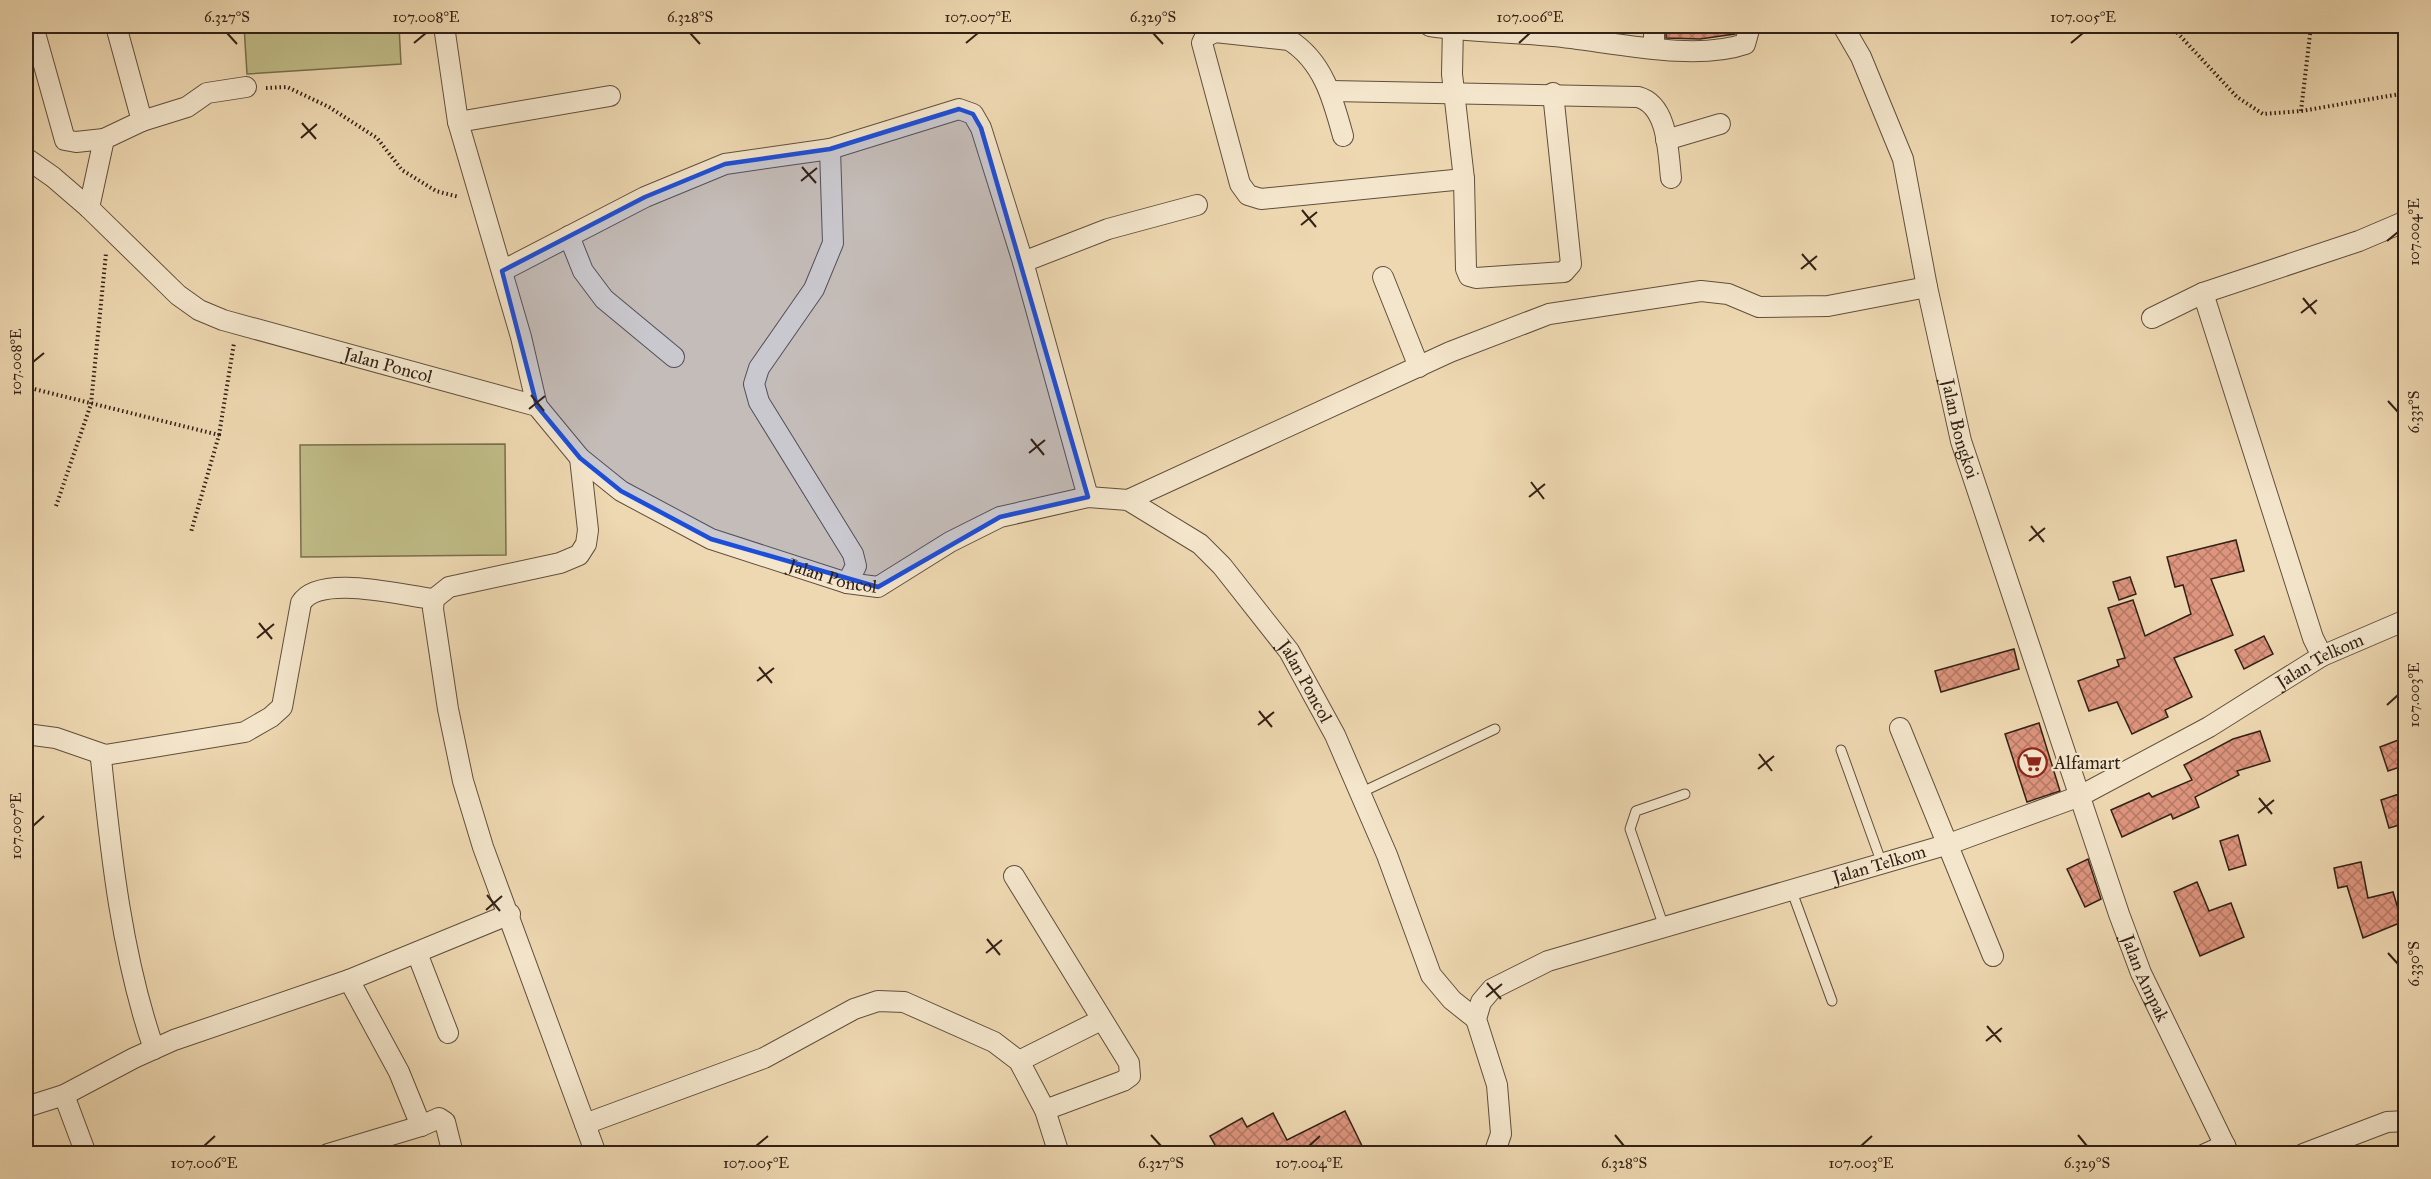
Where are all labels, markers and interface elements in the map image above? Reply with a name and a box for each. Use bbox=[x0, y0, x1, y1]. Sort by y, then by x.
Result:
text: 6.327°S bbox=[204, 8, 250, 26]
text: 107.008°E bbox=[392, 8, 460, 26]
text: 6.328°S bbox=[667, 8, 713, 26]
text: 107.007°E bbox=[944, 8, 1012, 26]
text: 6.329°S bbox=[1130, 8, 1176, 26]
text: 107.006°E bbox=[1497, 8, 1564, 26]
text: 107.005°E bbox=[2050, 8, 2116, 26]
text: 107.004°E bbox=[2405, 198, 2423, 266]
text: 107.008°E bbox=[7, 328, 25, 396]
street label: Jalan Poncol bbox=[339, 342, 435, 388]
street label: Jalan Bongkoi bbox=[1935, 375, 1984, 482]
text: 6.331°S bbox=[2405, 391, 2423, 433]
street label: Jalan Poncol bbox=[783, 553, 878, 598]
street label: Jalan Telkom bbox=[2270, 628, 2367, 695]
street label: Jalan Poncol bbox=[1271, 634, 1337, 727]
text: 107.003°E bbox=[2405, 662, 2423, 728]
supermarket icon: Alfamart bbox=[2017, 747, 2049, 779]
place label: Alfamart bbox=[2053, 752, 2121, 774]
text: 107.007°E bbox=[7, 792, 25, 860]
street label: Jalan Telkom bbox=[1828, 840, 1929, 890]
street label: Jalan Ampak bbox=[2115, 930, 2174, 1026]
text: 6.330°S bbox=[2405, 941, 2423, 987]
text: 107.006°E bbox=[171, 1154, 238, 1172]
text: 107.005°E bbox=[723, 1154, 789, 1172]
text: 6.327°S bbox=[1138, 1154, 1184, 1172]
text: 107.004°E bbox=[1275, 1154, 1343, 1172]
text: 6.328°S bbox=[1601, 1154, 1647, 1172]
text: 107.003°E bbox=[1828, 1154, 1894, 1172]
text: 6.329°S bbox=[2064, 1154, 2110, 1172]

